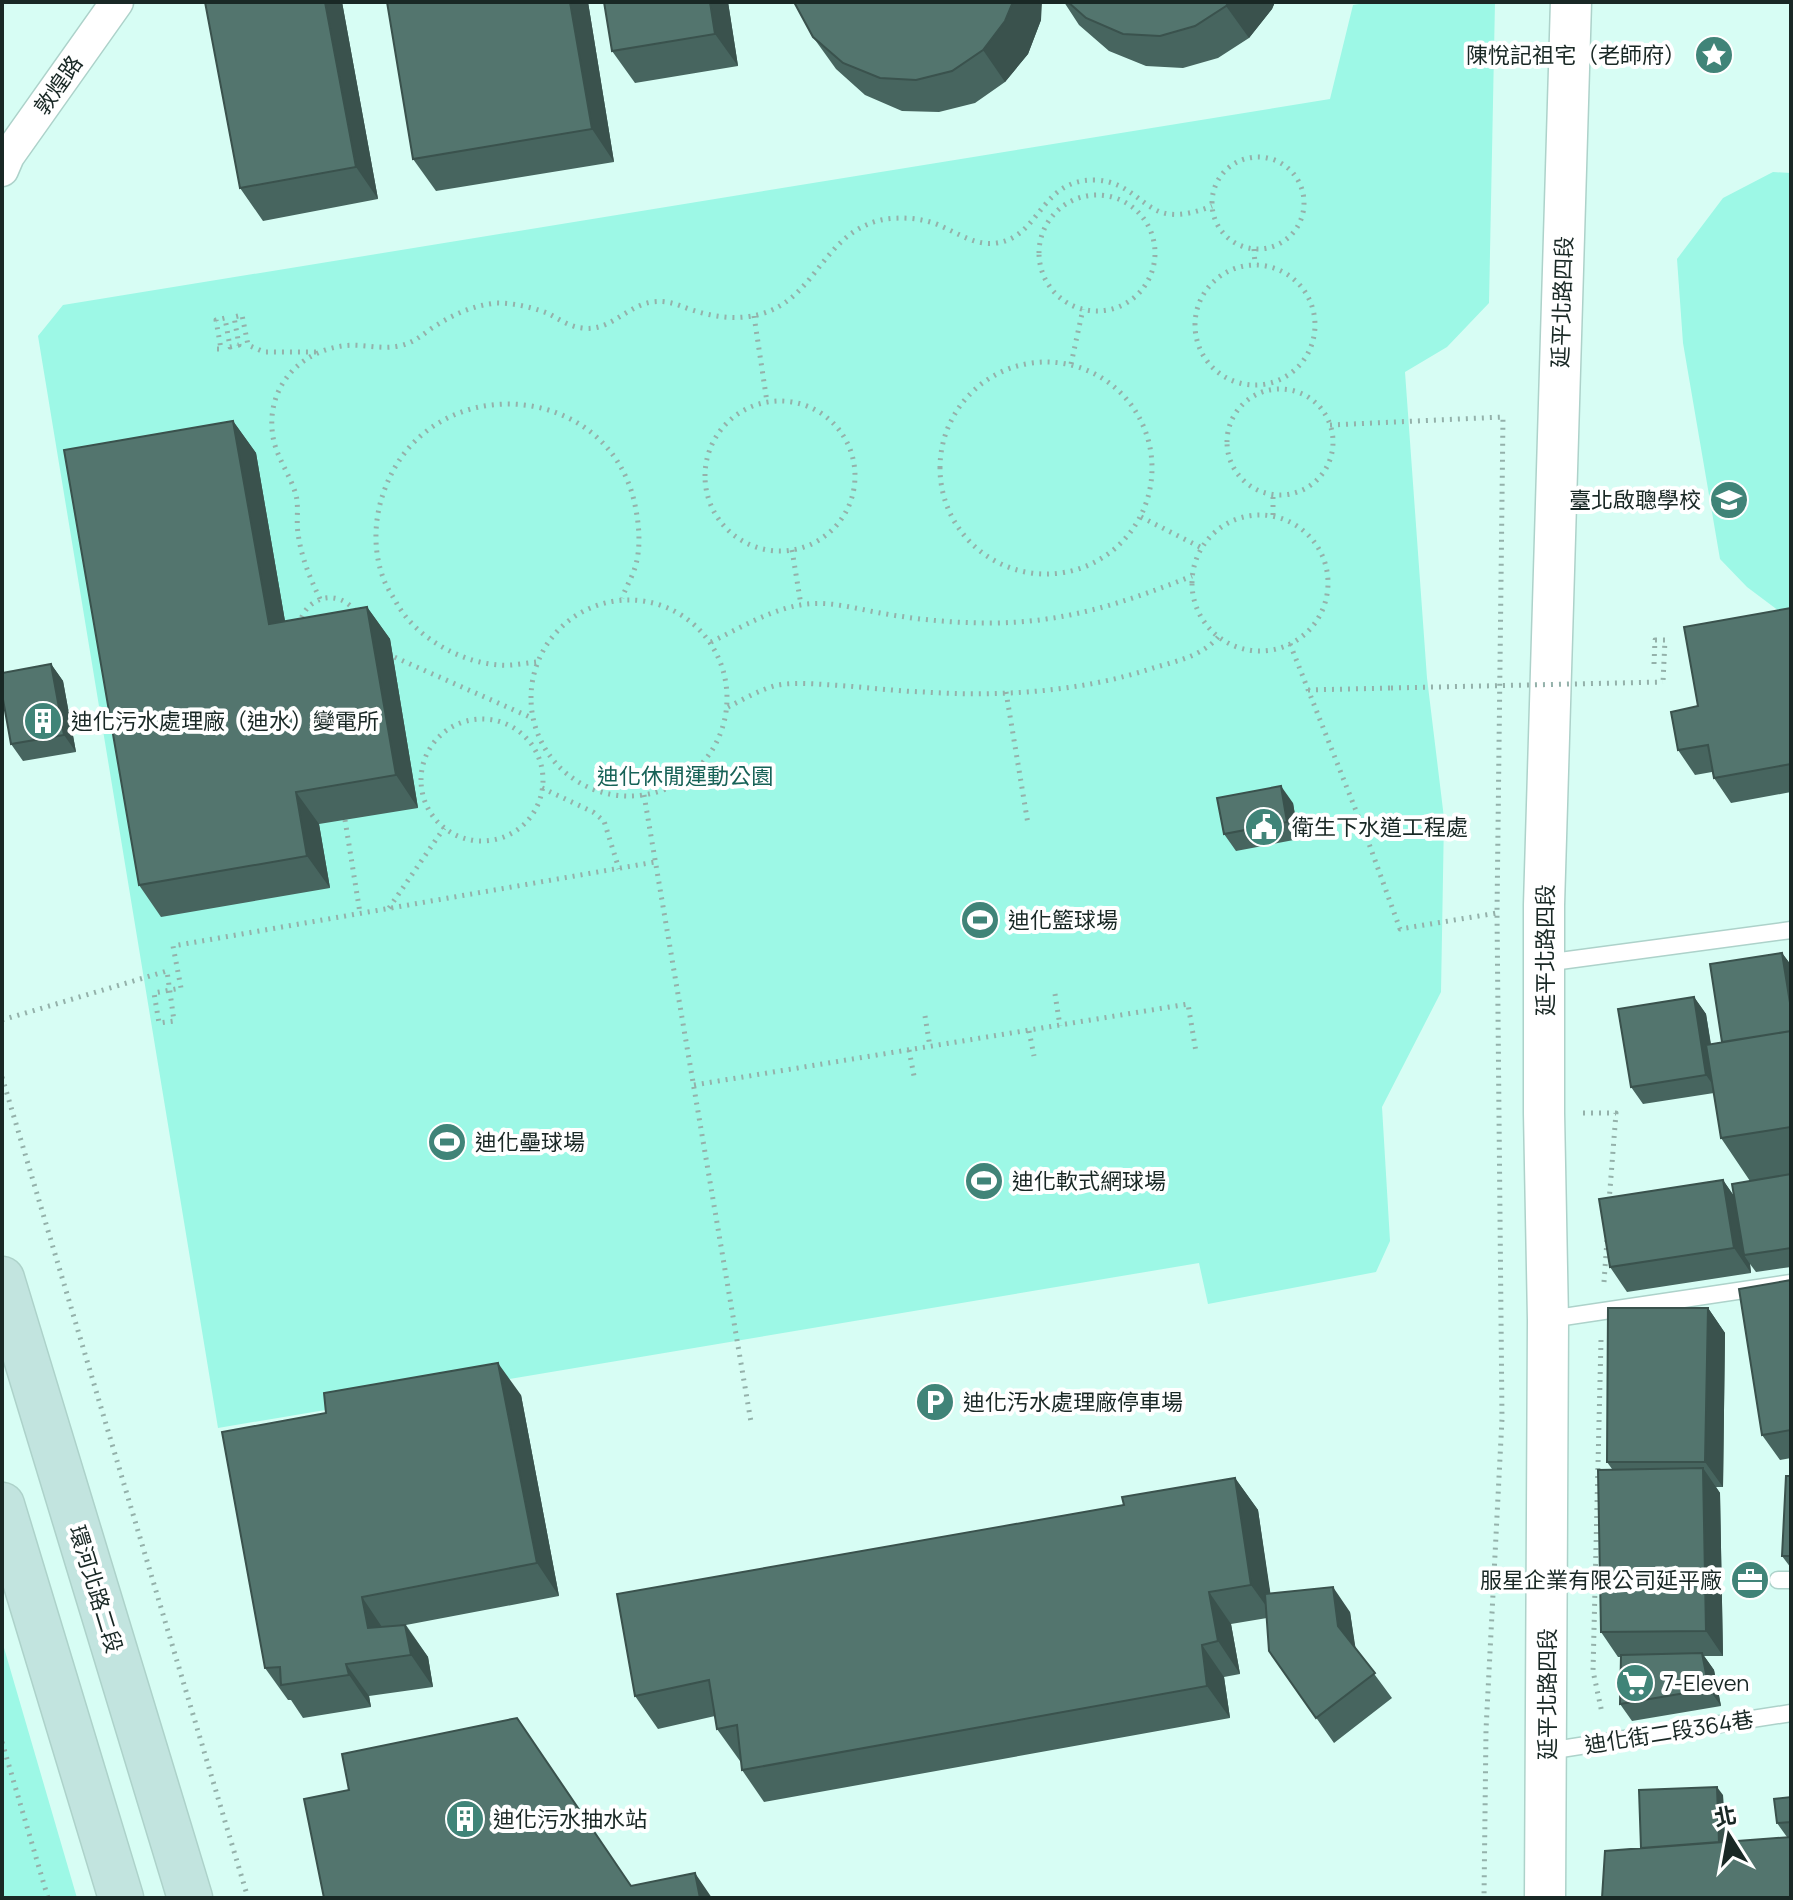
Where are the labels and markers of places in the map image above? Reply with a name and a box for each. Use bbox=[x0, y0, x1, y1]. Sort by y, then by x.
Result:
place icon: 陳悅記祖宅（老師府） bbox=[1693, 34, 1735, 76]
place label: 陳悅記祖宅（老師府） bbox=[1466, 40, 1686, 70]
school or university icon: 臺北啟聰學校 bbox=[1708, 479, 1750, 521]
place label: 臺北啟聰學校 bbox=[1569, 485, 1701, 515]
building icon: 迪化污水處理廠（迪水）變電所 bbox=[22, 700, 64, 742]
place label: 迪化污水處理廠（迪水）變電所 bbox=[71, 706, 379, 736]
public building icon: 衛生下水道工程處 bbox=[1243, 806, 1285, 848]
place label: 衛生下水道工程處 bbox=[1292, 812, 1468, 842]
sports icon: 迪化籃球場 bbox=[959, 899, 1001, 941]
place label: 迪化籃球場 bbox=[1008, 905, 1118, 935]
sports icon: 迪化壘球場 bbox=[426, 1121, 468, 1163]
place label: 迪化壘球場 bbox=[475, 1127, 585, 1157]
sports icon: 迪化軟式網球場 bbox=[963, 1160, 1005, 1202]
place label: 迪化軟式網球場 bbox=[1012, 1166, 1166, 1196]
parking icon: 迪化汚水處理廠停車場 bbox=[914, 1381, 956, 1423]
place label: 迪化汚水處理廠停車場 bbox=[963, 1387, 1183, 1417]
office icon: 服星企業有限公司延平廠 bbox=[1729, 1559, 1771, 1601]
place label: 服星企業有限公司延平廠 bbox=[1480, 1565, 1722, 1595]
supermarket icon: 7-Eleven bbox=[1614, 1662, 1656, 1704]
place label: 7-Eleven bbox=[1663, 1668, 1749, 1698]
building icon: 迪化污水抽水站 bbox=[444, 1798, 486, 1840]
place label: 迪化污水抽水站 bbox=[493, 1804, 647, 1834]

